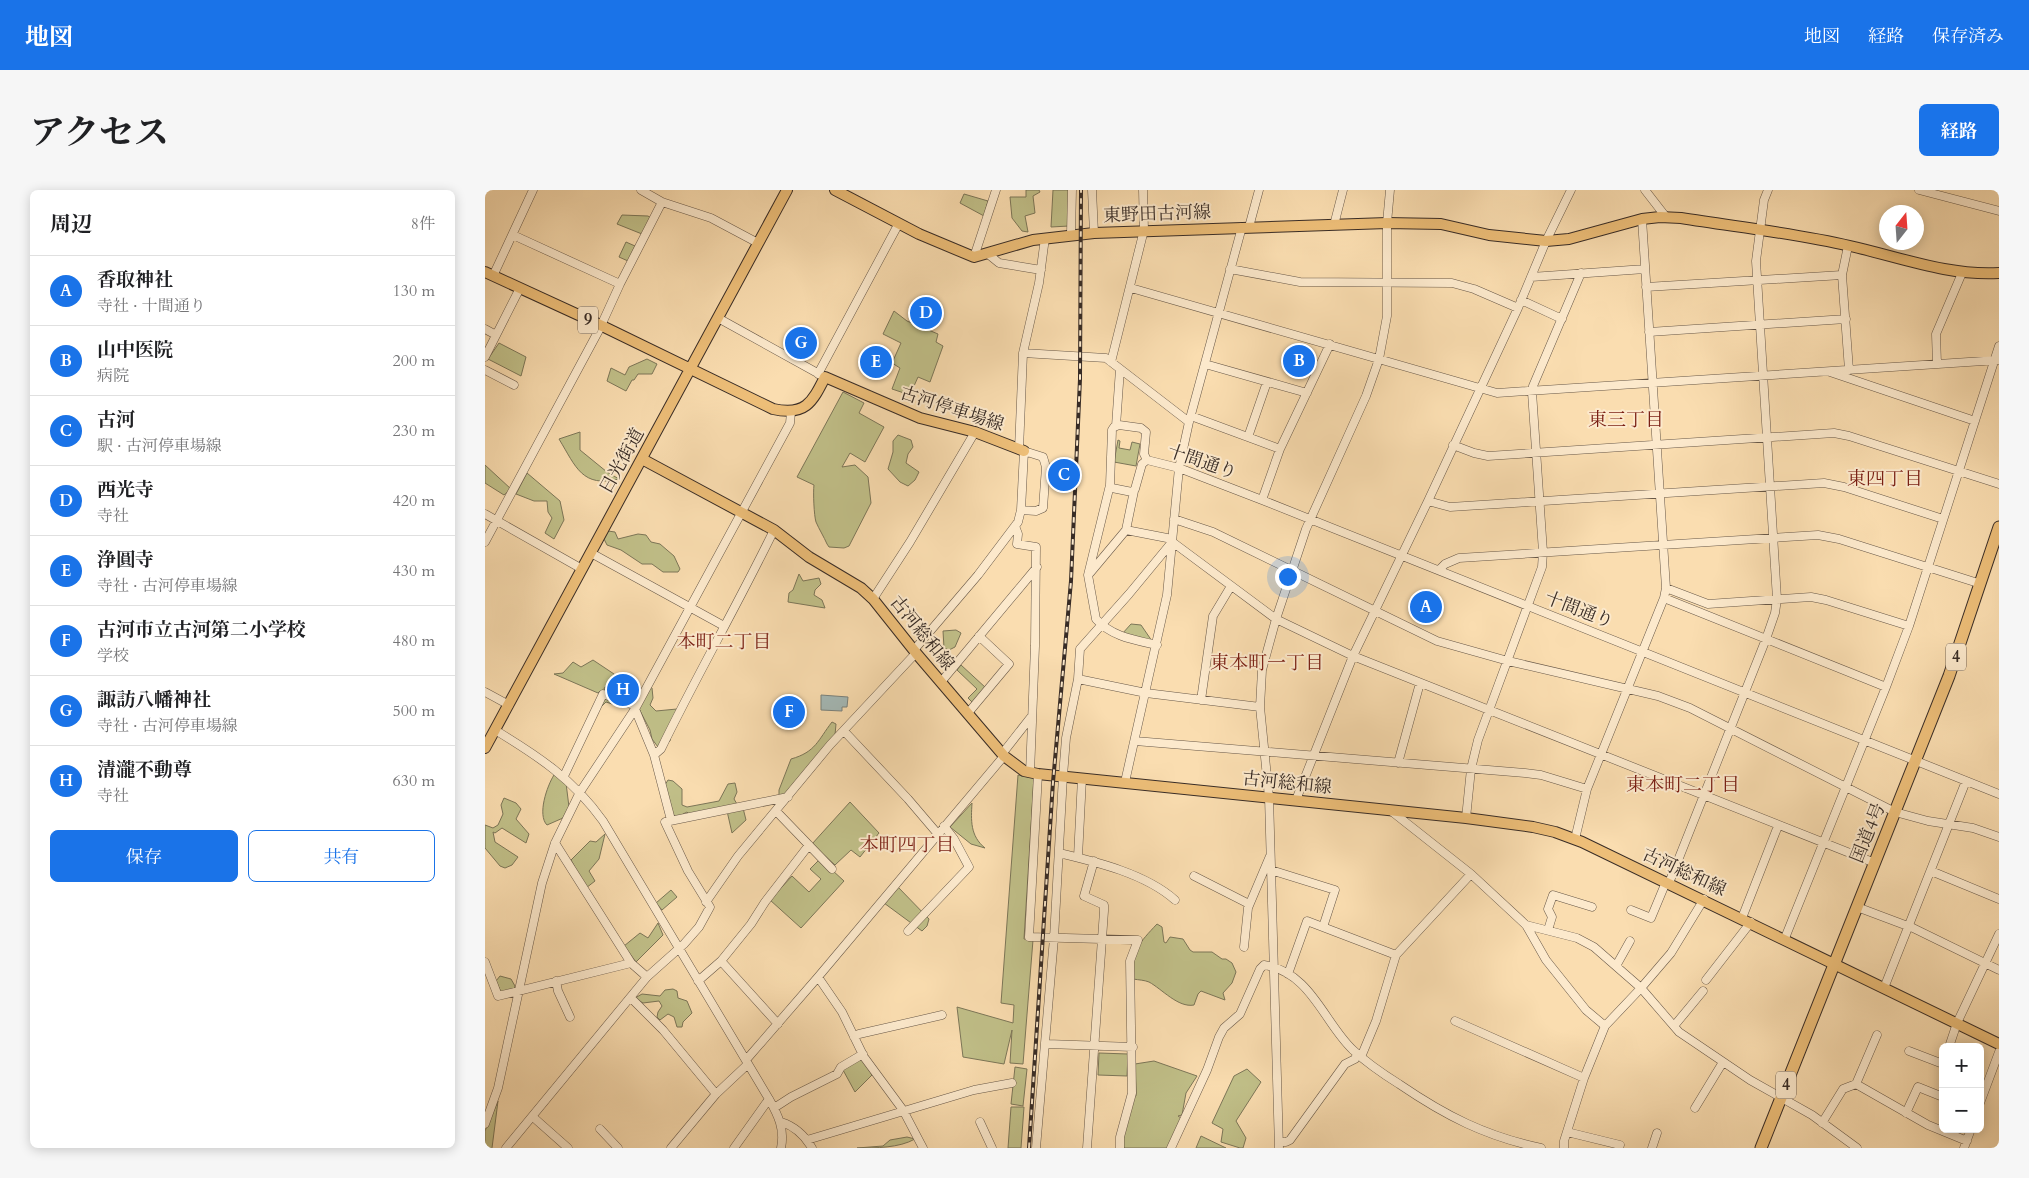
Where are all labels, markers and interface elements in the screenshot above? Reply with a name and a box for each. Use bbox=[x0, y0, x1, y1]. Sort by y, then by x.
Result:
text: 地図 bbox=[25, 21, 73, 54]
text: 地図 bbox=[1804, 24, 1840, 49]
text: 経路 bbox=[1868, 24, 1904, 49]
text: 保存済み bbox=[1932, 24, 2004, 49]
button: 経路 bbox=[1919, 104, 1999, 156]
text: アクセス bbox=[30, 109, 169, 157]
street label: 東野田古河線 bbox=[1103, 200, 1211, 228]
north arrow bbox=[1879, 205, 1924, 250]
text: 周辺 bbox=[50, 210, 92, 239]
text: 8件 bbox=[411, 213, 435, 235]
text: 香取神社 bbox=[97, 267, 173, 293]
text: A bbox=[60, 280, 72, 302]
text: 130 m bbox=[393, 280, 435, 302]
pin: D bbox=[910, 294, 942, 332]
text: 寺社 · 十間通り bbox=[97, 295, 206, 317]
road number: 9 bbox=[578, 306, 598, 334]
pin: G bbox=[785, 324, 817, 362]
text: 山中医院 bbox=[97, 337, 173, 363]
pin: B bbox=[1283, 342, 1315, 380]
pin: E bbox=[860, 343, 892, 381]
text: B bbox=[60, 350, 72, 372]
text: 200 m bbox=[393, 350, 435, 372]
text: 病院 bbox=[97, 365, 129, 387]
street label: 古河停車場線 bbox=[897, 380, 1007, 438]
text: 古河 bbox=[97, 407, 135, 433]
district label: 東三丁目 bbox=[1588, 407, 1664, 433]
text: C bbox=[60, 420, 72, 442]
text: 230 m bbox=[393, 420, 435, 442]
street label: 日光街道 bbox=[594, 423, 650, 499]
text: 駅 · 古河停車場線 bbox=[97, 435, 222, 457]
street label: 十間通り bbox=[1164, 438, 1240, 486]
pin: C bbox=[1048, 456, 1080, 494]
district label: 東四丁目 bbox=[1847, 466, 1923, 492]
text: 西光寺 bbox=[97, 477, 154, 503]
text: D bbox=[59, 490, 73, 512]
text: 420 m bbox=[393, 490, 435, 512]
text: 寺社 bbox=[97, 505, 129, 527]
text: 浄圓寺 bbox=[97, 547, 154, 573]
text: E bbox=[61, 560, 71, 582]
text: 430 m bbox=[393, 560, 435, 582]
your location bbox=[1275, 564, 1301, 590]
text: 寺社 · 古河停車場線 bbox=[97, 575, 238, 597]
street label: 十間通り bbox=[1541, 585, 1617, 635]
pin: A bbox=[1410, 588, 1442, 626]
street label: 古河総和線 bbox=[884, 590, 960, 676]
text: 古河市立古河第二小学校 bbox=[97, 617, 306, 643]
district label: 本町二丁目 bbox=[676, 629, 772, 655]
text: F bbox=[61, 630, 71, 652]
text: 480 m bbox=[393, 630, 435, 652]
road number: 4 bbox=[1946, 644, 1966, 671]
text: 学校 bbox=[97, 645, 129, 667]
district label: 東本町一丁目 bbox=[1210, 650, 1324, 676]
pin: H bbox=[607, 671, 639, 709]
text: 諏訪八幡神社 bbox=[97, 687, 211, 713]
pin: F bbox=[773, 693, 805, 731]
text: G bbox=[59, 700, 73, 722]
text: 500 m bbox=[393, 700, 435, 722]
text: 寺社 · 古河停車場線 bbox=[97, 715, 238, 737]
text: 清瀧不動尊 bbox=[97, 757, 192, 783]
street label: 古河総和線 bbox=[1241, 766, 1333, 800]
text: H bbox=[59, 770, 73, 792]
text: 630 m bbox=[393, 770, 435, 792]
district label: 東本町二丁目 bbox=[1626, 772, 1740, 798]
text: 寺社 bbox=[97, 785, 129, 807]
street label: 国道4号 bbox=[1845, 799, 1891, 867]
button: 保存 bbox=[50, 830, 238, 882]
button: 共有 bbox=[248, 830, 435, 882]
district label: 本町四丁目 bbox=[859, 832, 955, 858]
street label: 古河総和線 bbox=[1638, 842, 1730, 902]
map controls bbox=[1939, 1043, 1984, 1133]
button: + bbox=[1939, 1043, 1984, 1088]
road number: 4 bbox=[1776, 1072, 1796, 1098]
button: − bbox=[1939, 1088, 1984, 1133]

